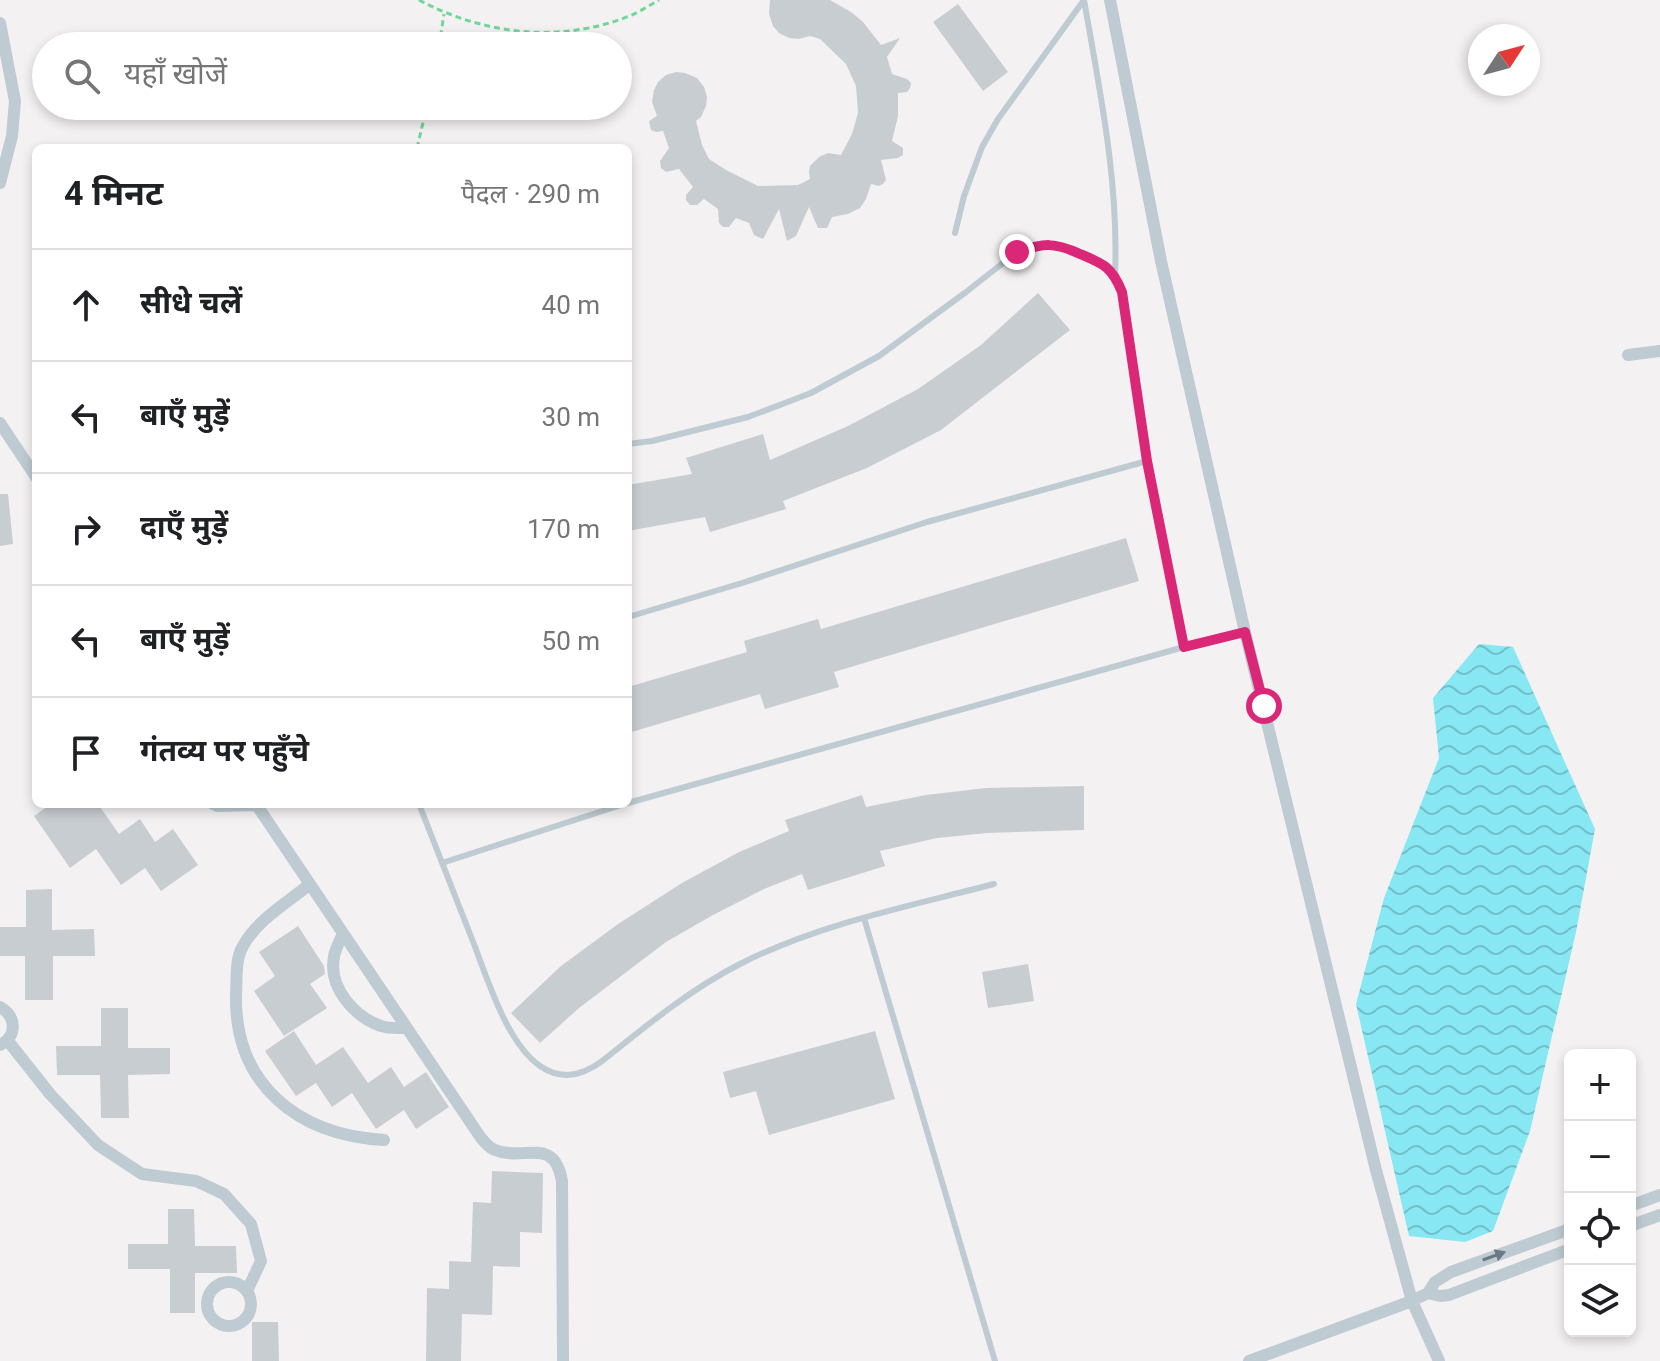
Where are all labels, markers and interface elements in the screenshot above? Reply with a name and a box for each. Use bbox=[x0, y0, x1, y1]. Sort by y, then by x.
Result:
north arrow bbox=[1468, 24, 1540, 96]
search box bbox=[32, 32, 632, 120]
icon: search bbox=[60, 54, 104, 98]
text: यहाँ खोजें bbox=[124, 56, 227, 91]
text: 4 मिनट bbox=[64, 173, 163, 213]
text: पैदल · 290 m bbox=[461, 179, 600, 209]
route end bbox=[999, 234, 1035, 270]
icon: ahead bbox=[64, 283, 108, 327]
text: सीधे चलें bbox=[140, 285, 242, 320]
text: 40 m bbox=[542, 290, 600, 320]
icon: left bbox=[64, 395, 108, 439]
text: बाएँ मुड़ें bbox=[140, 397, 230, 432]
text: 30 m bbox=[542, 402, 600, 432]
icon: right bbox=[64, 507, 108, 551]
text: दाएँ मुड़ें bbox=[140, 509, 228, 544]
text: 170 m bbox=[527, 514, 600, 544]
icon: left bbox=[64, 619, 108, 663]
text: बाएँ मुड़ें bbox=[140, 621, 230, 656]
text: 50 m bbox=[542, 626, 600, 656]
route start bbox=[1246, 688, 1282, 724]
icon: arrive bbox=[64, 731, 108, 775]
text: गंतव्य पर पहुँचे bbox=[140, 733, 309, 768]
map controls bbox=[1564, 1049, 1636, 1337]
button: + bbox=[1564, 1049, 1636, 1121]
button: − bbox=[1564, 1121, 1636, 1193]
button: locate bbox=[1564, 1193, 1636, 1265]
one-way arrow bbox=[1482, 1249, 1506, 1262]
button: layers bbox=[1564, 1265, 1636, 1337]

